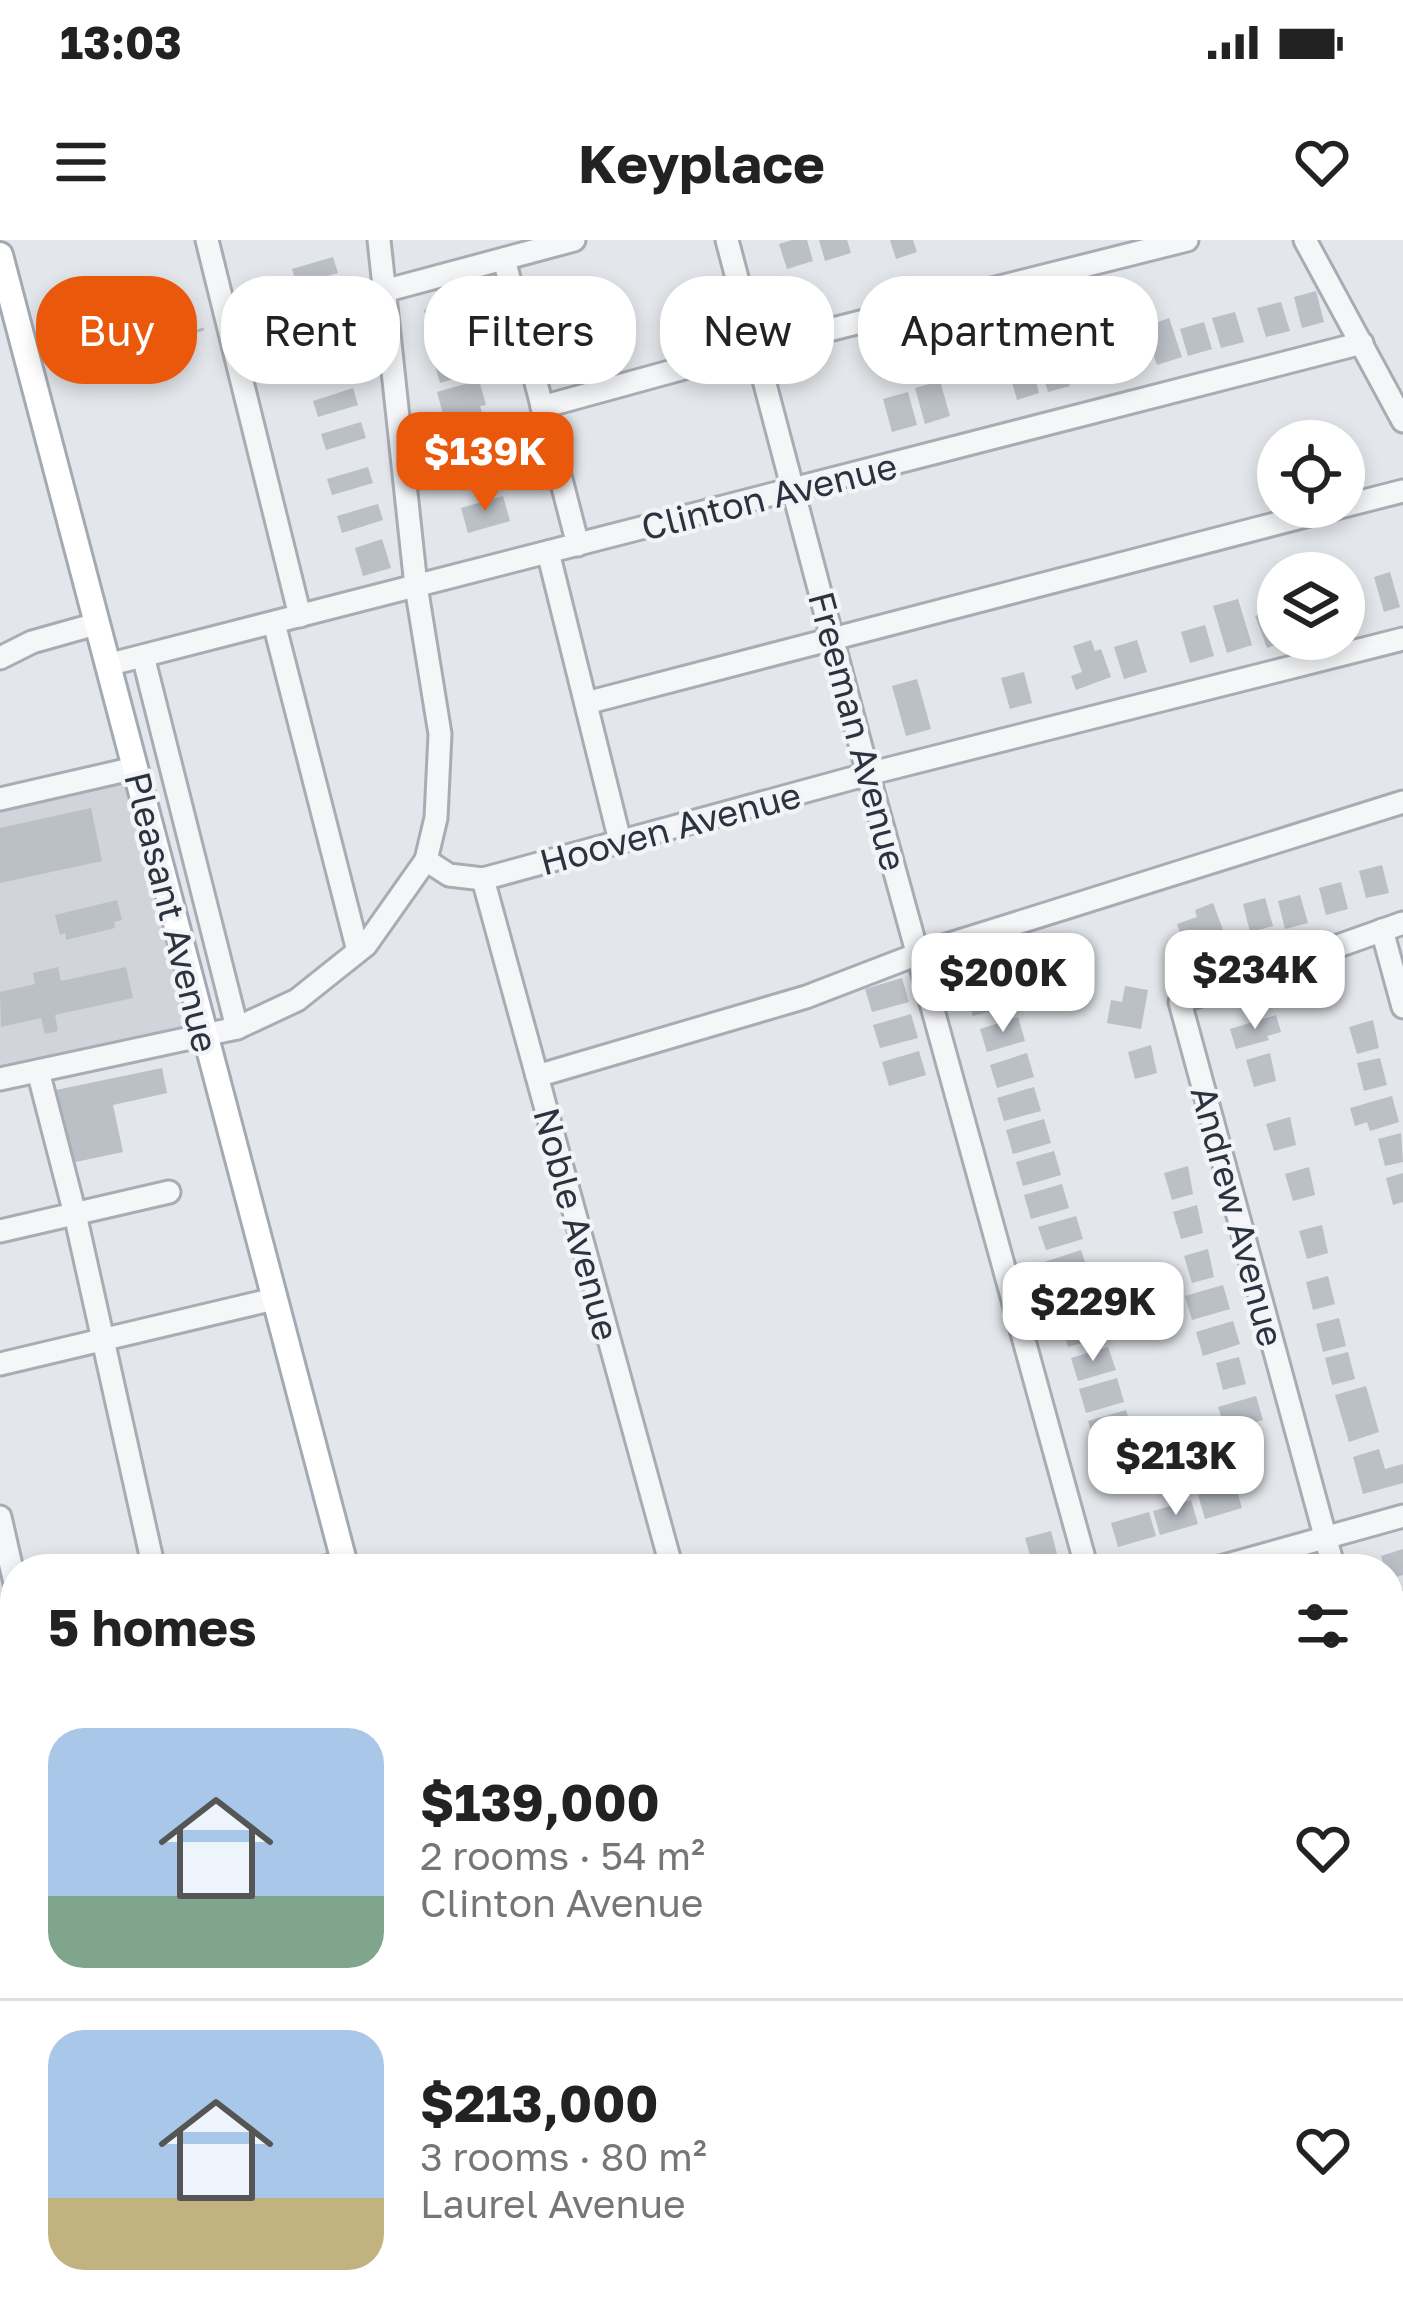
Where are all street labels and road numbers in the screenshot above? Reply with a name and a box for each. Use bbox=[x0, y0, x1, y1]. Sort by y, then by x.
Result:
street label: Clinton Avenue bbox=[637, 443, 901, 549]
street label: Freeman Avenue bbox=[800, 587, 916, 875]
street label: Pleasant Avenue bbox=[116, 767, 228, 1057]
street label: Hooven Avenue bbox=[535, 773, 805, 883]
street label: Andrew Avenue bbox=[1183, 1081, 1293, 1351]
street label: Noble Avenue bbox=[525, 1103, 629, 1345]

